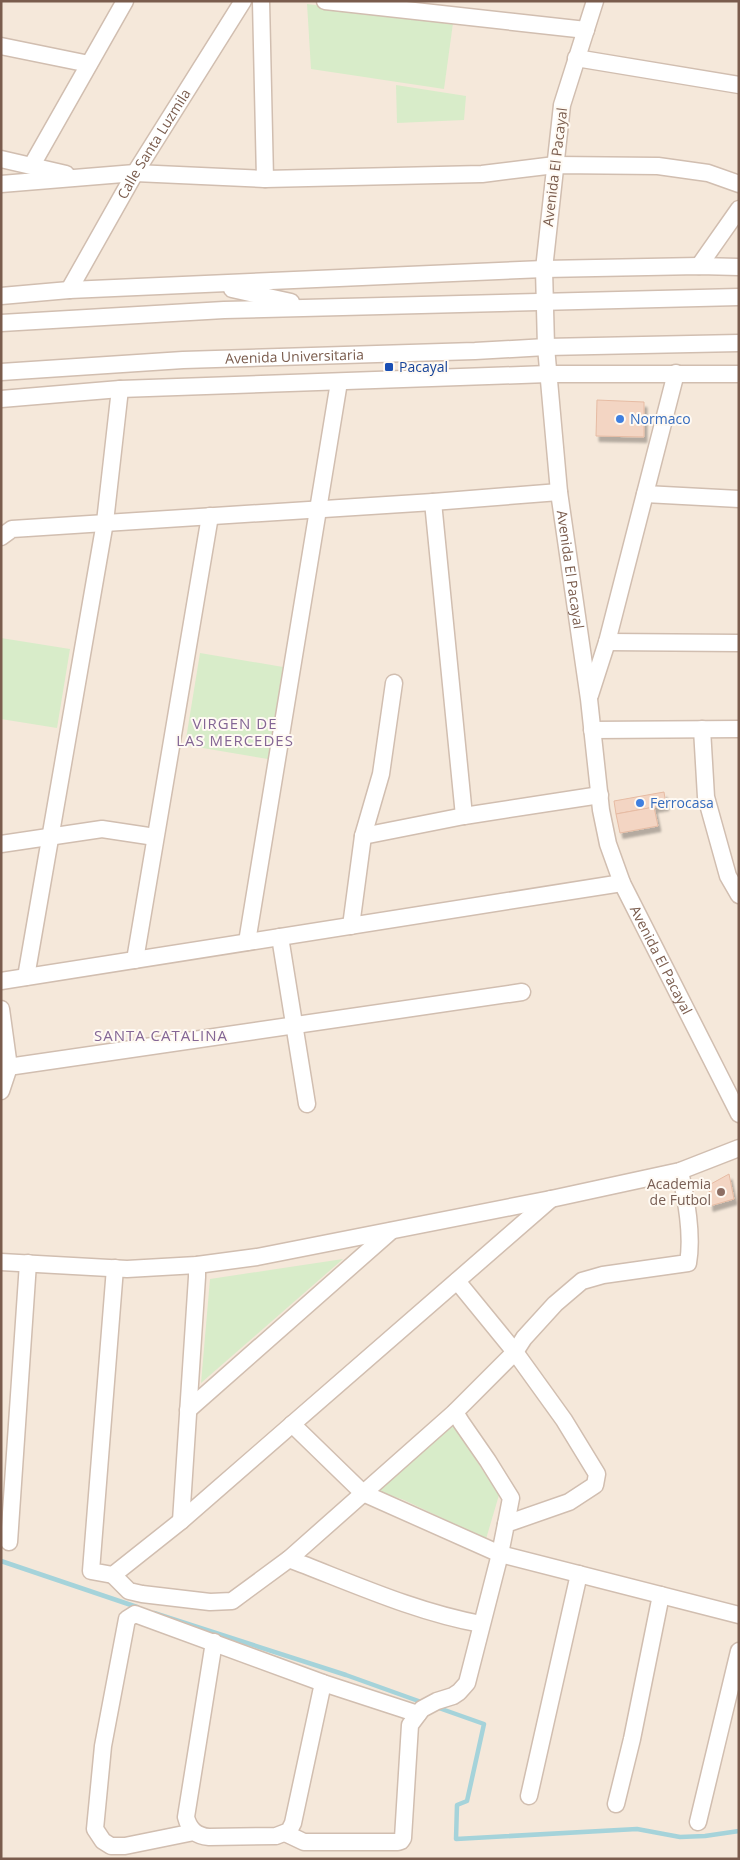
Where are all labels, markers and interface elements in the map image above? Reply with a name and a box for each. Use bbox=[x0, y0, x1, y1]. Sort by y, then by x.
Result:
street label: Calle Santa Luzmila bbox=[112, 85, 195, 202]
street label: Avenida El Pacayal bbox=[538, 106, 571, 228]
street label: Avenida Universitaria bbox=[225, 344, 364, 368]
place label: Pacayal bbox=[399, 357, 448, 376]
marker: Pacayal bbox=[383, 361, 395, 373]
place label: Normaco bbox=[630, 409, 691, 428]
marker: Normaco bbox=[614, 413, 626, 425]
street label: Avenida El Pacayal bbox=[553, 509, 589, 630]
district label: VIRGEN DE LAS MERCEDES bbox=[176, 713, 294, 750]
place label: Ferrocasa bbox=[650, 793, 714, 812]
marker: Ferrocasa bbox=[634, 797, 646, 809]
street label: Avenida El Pacayal bbox=[626, 902, 697, 1018]
district label: SANTA CATALINA bbox=[94, 1025, 228, 1045]
place label: Academia de Futbol bbox=[647, 1174, 711, 1209]
marker: Academia de Futbol bbox=[715, 1186, 727, 1198]

